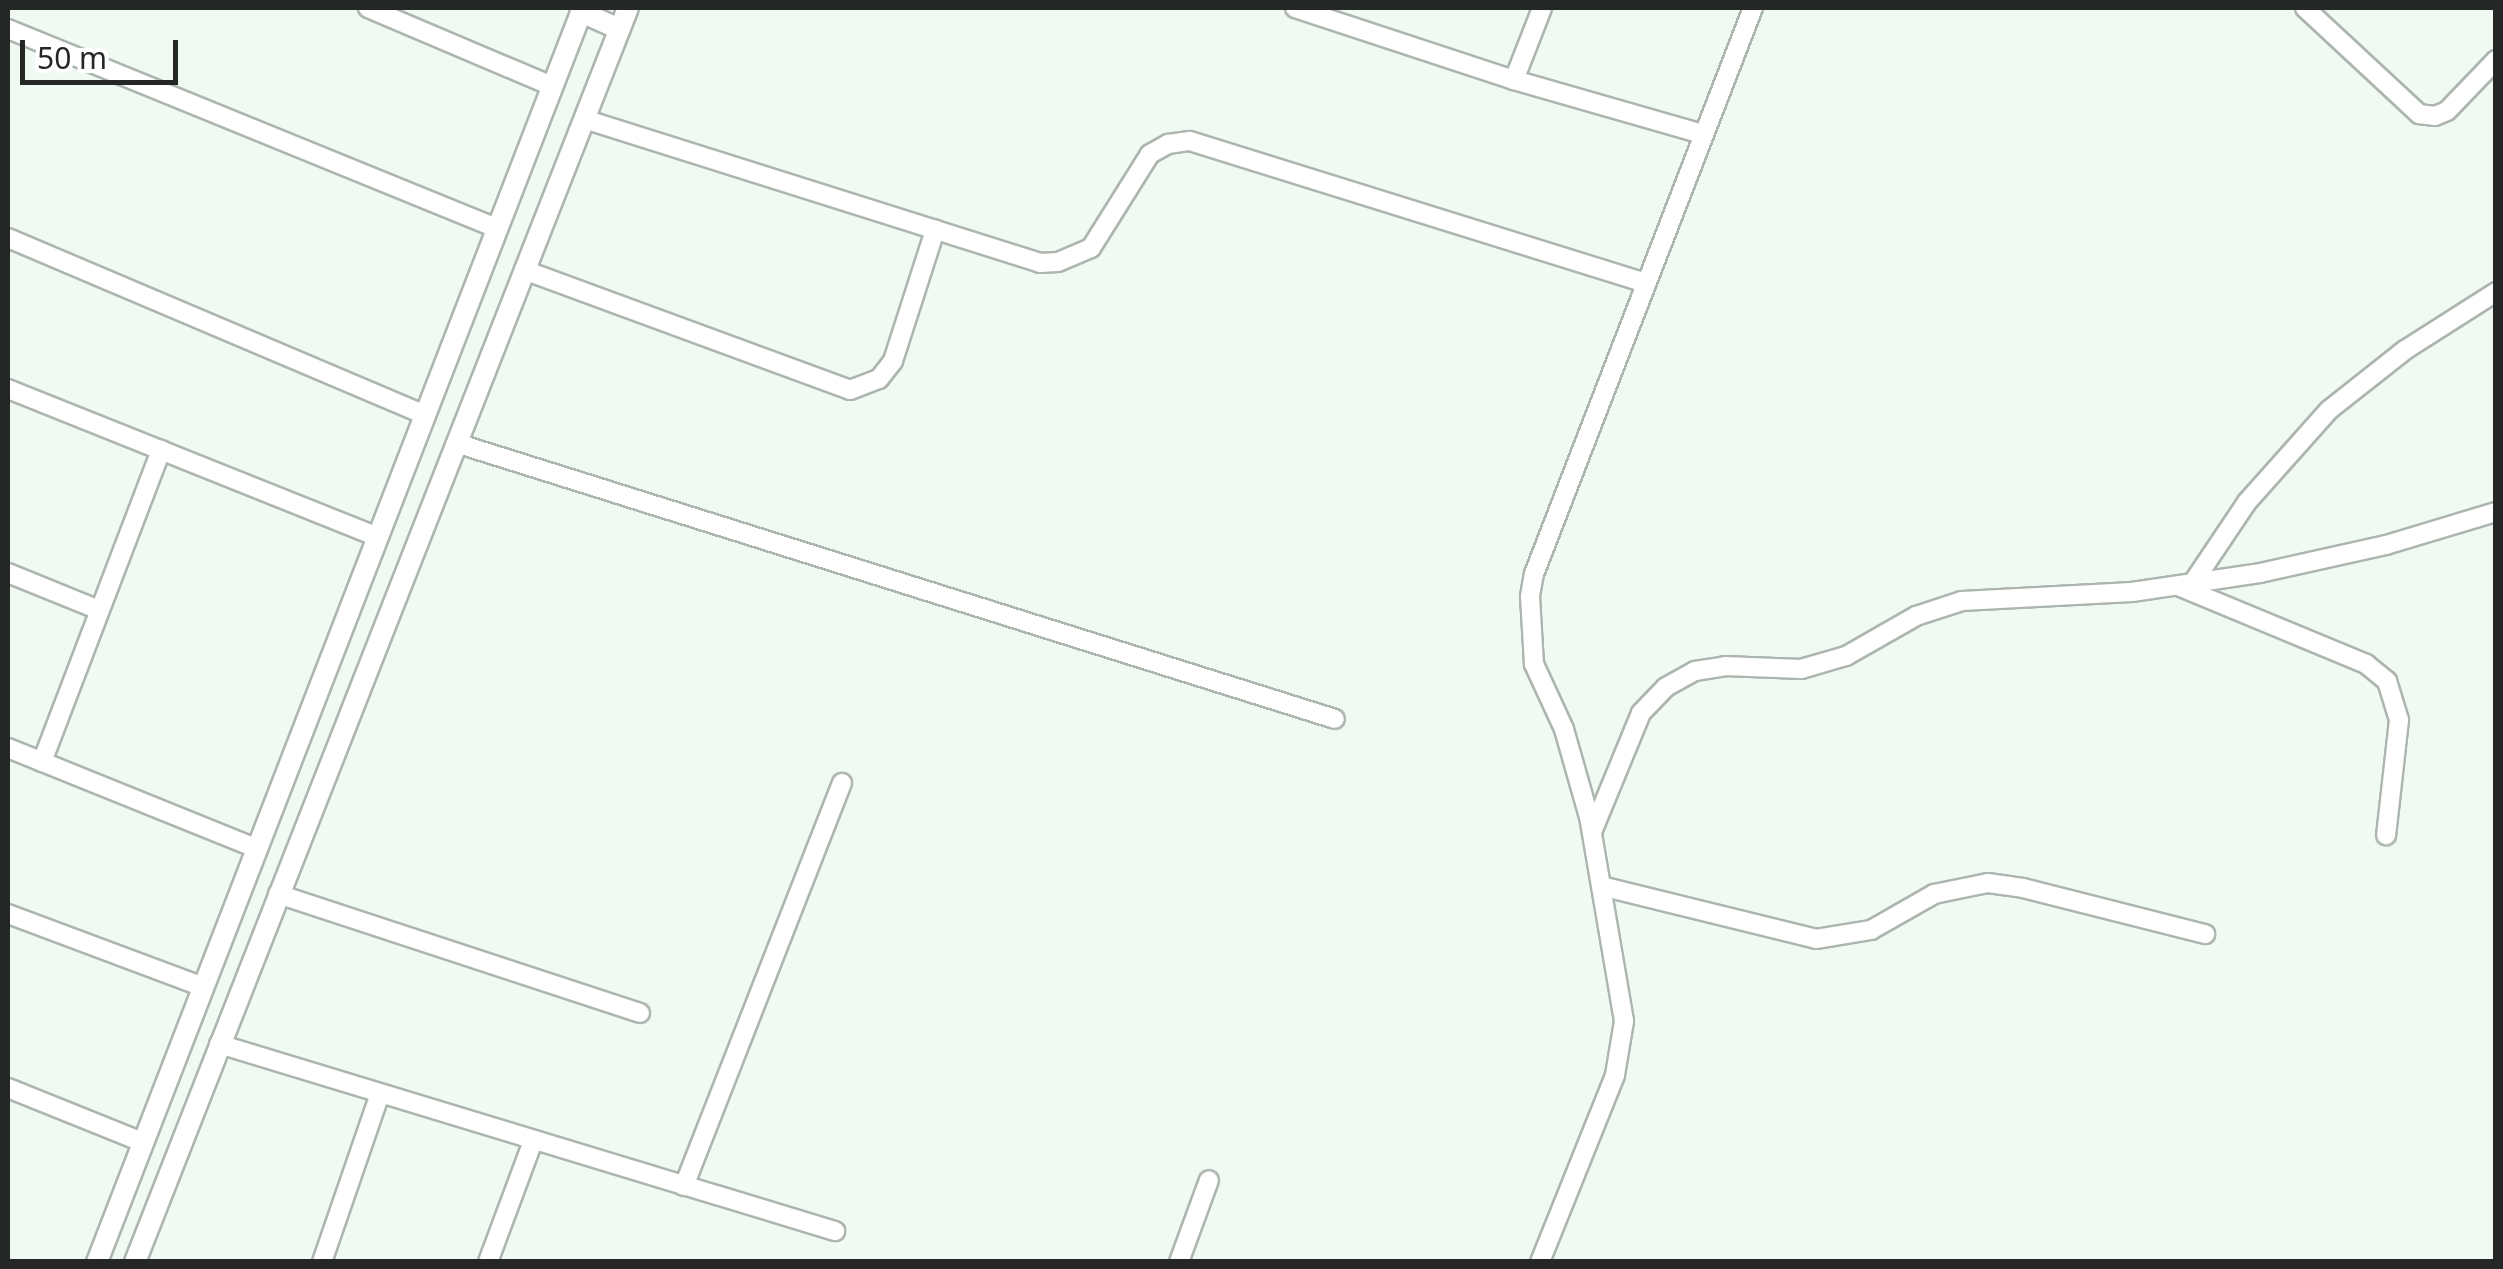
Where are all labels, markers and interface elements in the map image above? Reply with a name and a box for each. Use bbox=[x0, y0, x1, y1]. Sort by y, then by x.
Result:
scale bar bbox=[25, 20, 182, 82]
text: 50 m bbox=[37, 37, 107, 78]

